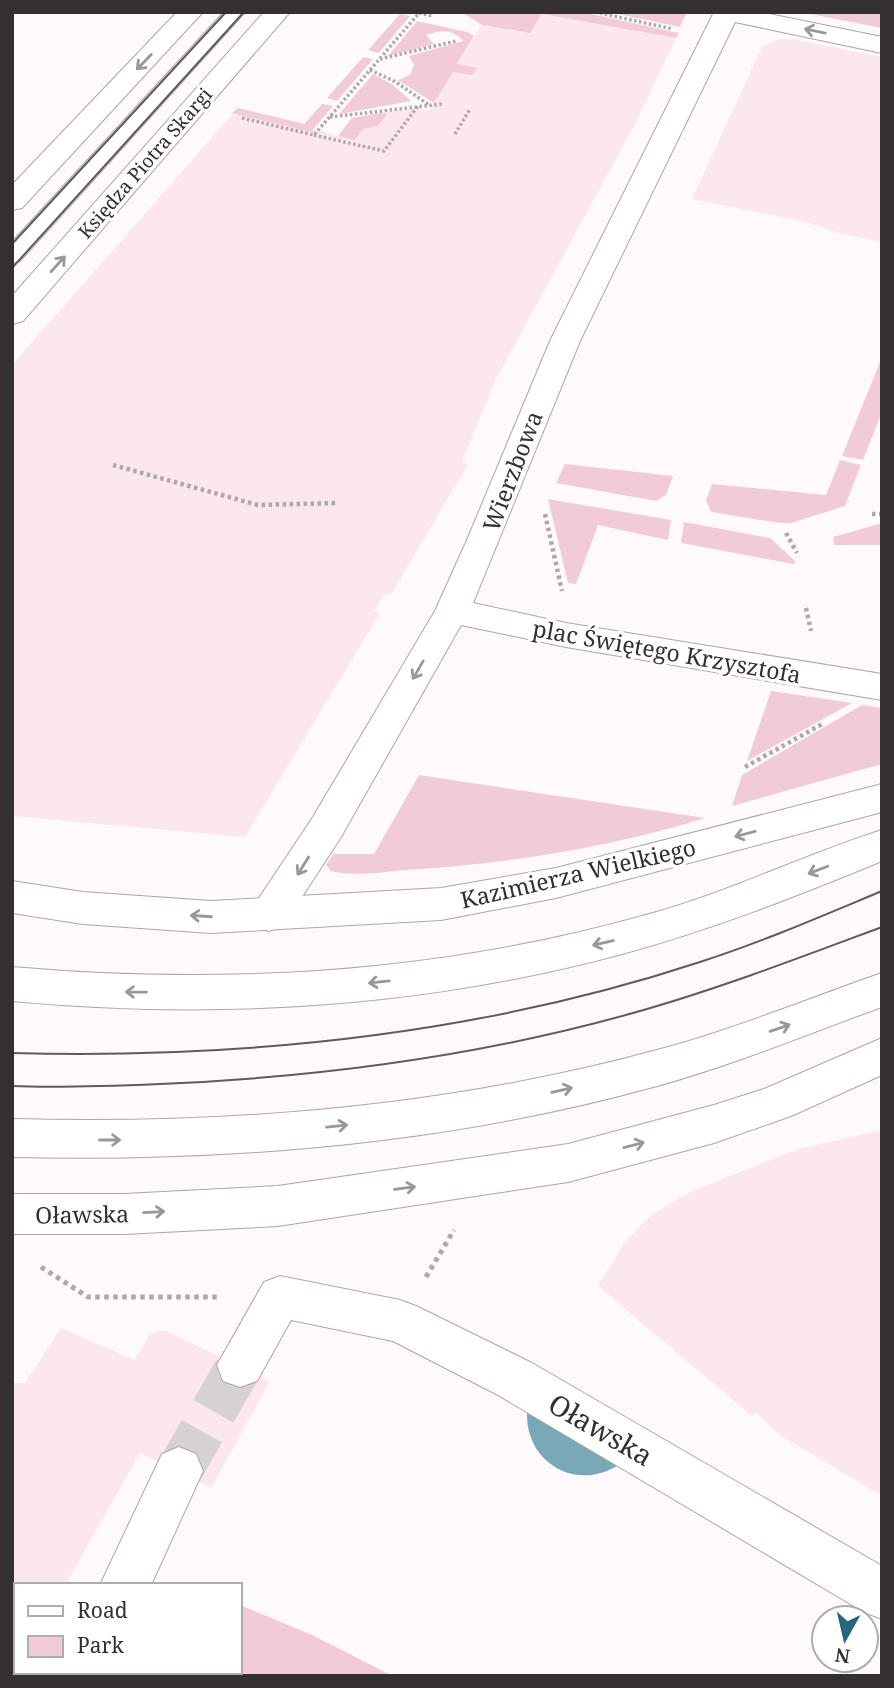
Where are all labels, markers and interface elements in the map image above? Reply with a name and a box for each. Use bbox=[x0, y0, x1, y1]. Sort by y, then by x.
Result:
one-way arrow bbox=[804, 24, 827, 38]
one-way arrow bbox=[135, 53, 152, 70]
street label: Księdza Piotra Skargi bbox=[72, 82, 218, 244]
one-way arrow bbox=[49, 255, 65, 273]
street label: Wierzbowa bbox=[474, 406, 550, 536]
street label: plac Świętego Krzysztofa bbox=[530, 612, 804, 690]
one-way arrow bbox=[411, 659, 424, 680]
one-way arrow bbox=[734, 828, 756, 841]
street label: Kazimierza Wielkiego bbox=[457, 830, 699, 916]
one-way arrow bbox=[295, 856, 309, 876]
one-way arrow bbox=[808, 865, 830, 878]
one-way arrow bbox=[190, 909, 212, 922]
one-way arrow bbox=[592, 937, 615, 950]
one-way arrow bbox=[368, 975, 391, 988]
one-way arrow bbox=[125, 985, 148, 999]
one-way arrow bbox=[769, 1020, 791, 1033]
one-way arrow bbox=[550, 1083, 573, 1096]
one-way arrow bbox=[325, 1120, 348, 1133]
one-way arrow bbox=[99, 1133, 122, 1147]
one-way arrow bbox=[622, 1138, 645, 1151]
one-way arrow bbox=[393, 1181, 415, 1194]
street label: Oławska bbox=[35, 1197, 129, 1231]
one-way arrow bbox=[142, 1206, 165, 1219]
street label: Oławska bbox=[542, 1384, 660, 1474]
legend bbox=[14, 1583, 242, 1674]
text: Road bbox=[77, 1596, 128, 1624]
north arrow bbox=[810, 1604, 880, 1674]
text: Park bbox=[77, 1631, 124, 1659]
text: N bbox=[833, 1642, 852, 1670]

